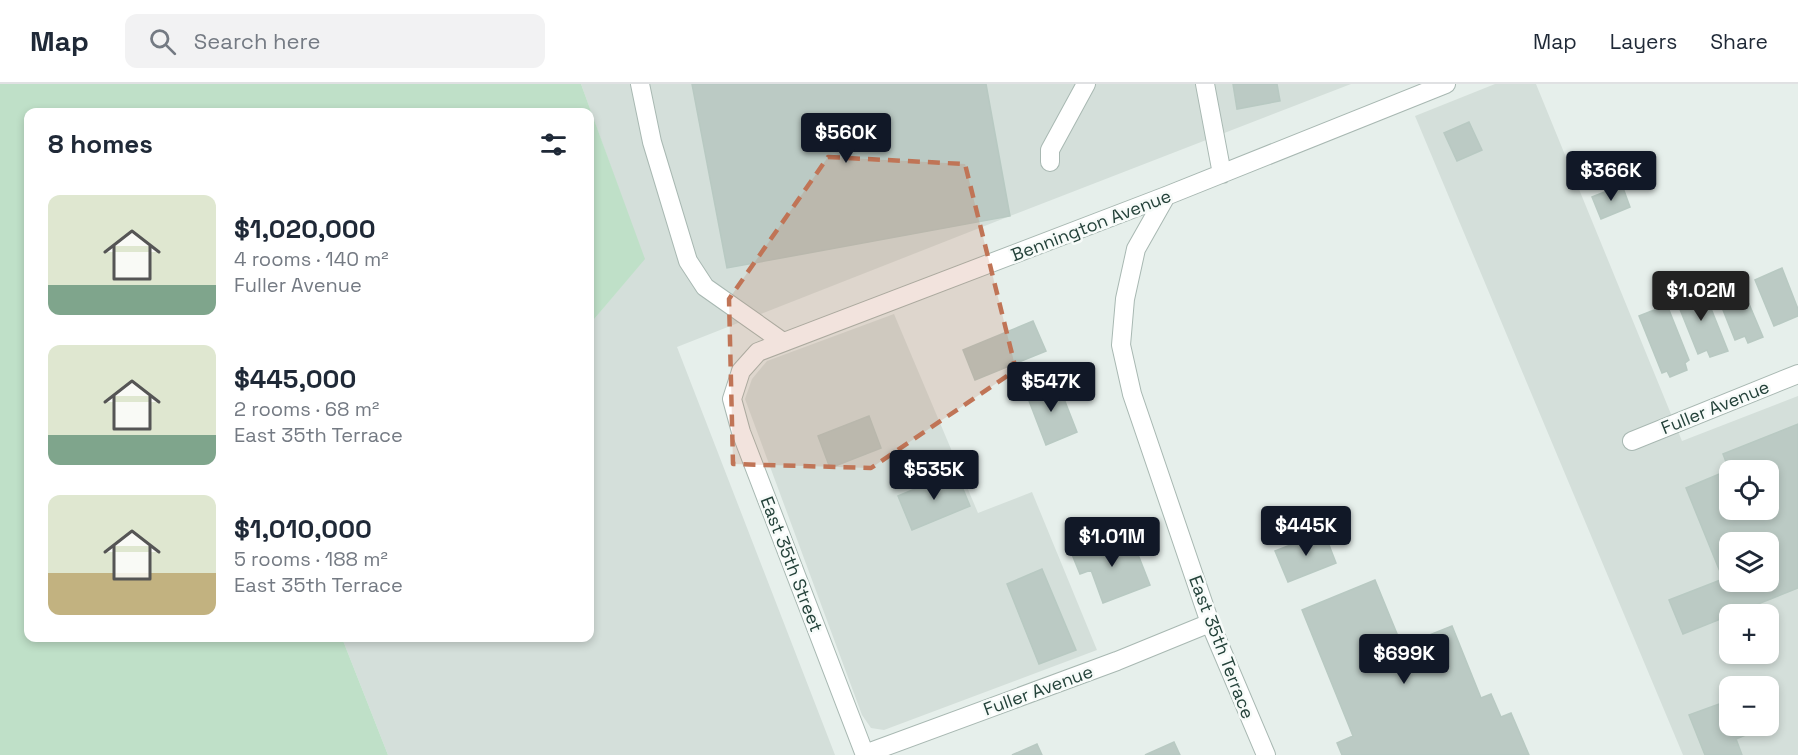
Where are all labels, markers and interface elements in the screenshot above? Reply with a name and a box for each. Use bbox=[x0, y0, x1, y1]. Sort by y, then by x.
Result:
search box bbox=[125, 14, 545, 68]
text: Map bbox=[30, 23, 89, 59]
icon: search bbox=[146, 25, 179, 58]
text: Search here bbox=[194, 27, 321, 55]
text: Map bbox=[1533, 28, 1577, 55]
text: Layers bbox=[1610, 28, 1677, 55]
text: Share bbox=[1710, 28, 1768, 55]
pin: $560K bbox=[804, 113, 888, 164]
text: $560K bbox=[815, 119, 877, 145]
text: 8 homes bbox=[48, 127, 153, 161]
icon: filters bbox=[537, 128, 570, 161]
pin: $366K bbox=[1569, 151, 1653, 202]
text: $366K bbox=[1580, 157, 1642, 183]
street label: Bennington Avenue bbox=[1008, 184, 1174, 266]
text: $1,020,000 bbox=[234, 212, 376, 246]
icon: home bbox=[96, 219, 168, 291]
text: 4 rooms · 140 m² bbox=[234, 246, 389, 272]
pin: $1.02M bbox=[1652, 271, 1750, 322]
text: Fuller Avenue bbox=[234, 272, 362, 298]
text: $1.02M bbox=[1666, 277, 1736, 303]
text: $445,000 bbox=[234, 362, 356, 396]
pin: $547K bbox=[1009, 362, 1093, 413]
text: $547K bbox=[1021, 368, 1081, 394]
icon: home bbox=[96, 369, 168, 441]
street label: Fuller Avenue bbox=[1657, 375, 1773, 439]
text: 2 rooms · 68 m² bbox=[234, 396, 379, 422]
text: East 35th Terrace bbox=[234, 422, 403, 448]
pin: $535K bbox=[892, 450, 976, 501]
text: $535K bbox=[904, 456, 964, 482]
map controls bbox=[1719, 460, 1779, 736]
button: locate bbox=[1719, 460, 1779, 520]
street label: East 35th Street bbox=[756, 493, 828, 635]
pin: $445K bbox=[1264, 506, 1348, 557]
text: $1,010,000 bbox=[234, 512, 372, 546]
text: $445K bbox=[1275, 512, 1337, 538]
pin: $1.01M bbox=[1063, 517, 1161, 568]
icon: home bbox=[96, 519, 168, 591]
text: $1.01M bbox=[1079, 523, 1145, 549]
button: layers bbox=[1719, 532, 1779, 592]
text: 5 rooms · 188 m² bbox=[234, 546, 388, 572]
text: East 35th Terrace bbox=[234, 572, 403, 598]
street label: East 35th Terrace bbox=[1184, 572, 1260, 722]
button: + bbox=[1719, 604, 1779, 664]
pin: $699K bbox=[1362, 634, 1446, 685]
text: $699K bbox=[1373, 640, 1435, 666]
street label: Fuller Avenue bbox=[980, 660, 1096, 720]
button: − bbox=[1719, 676, 1779, 736]

